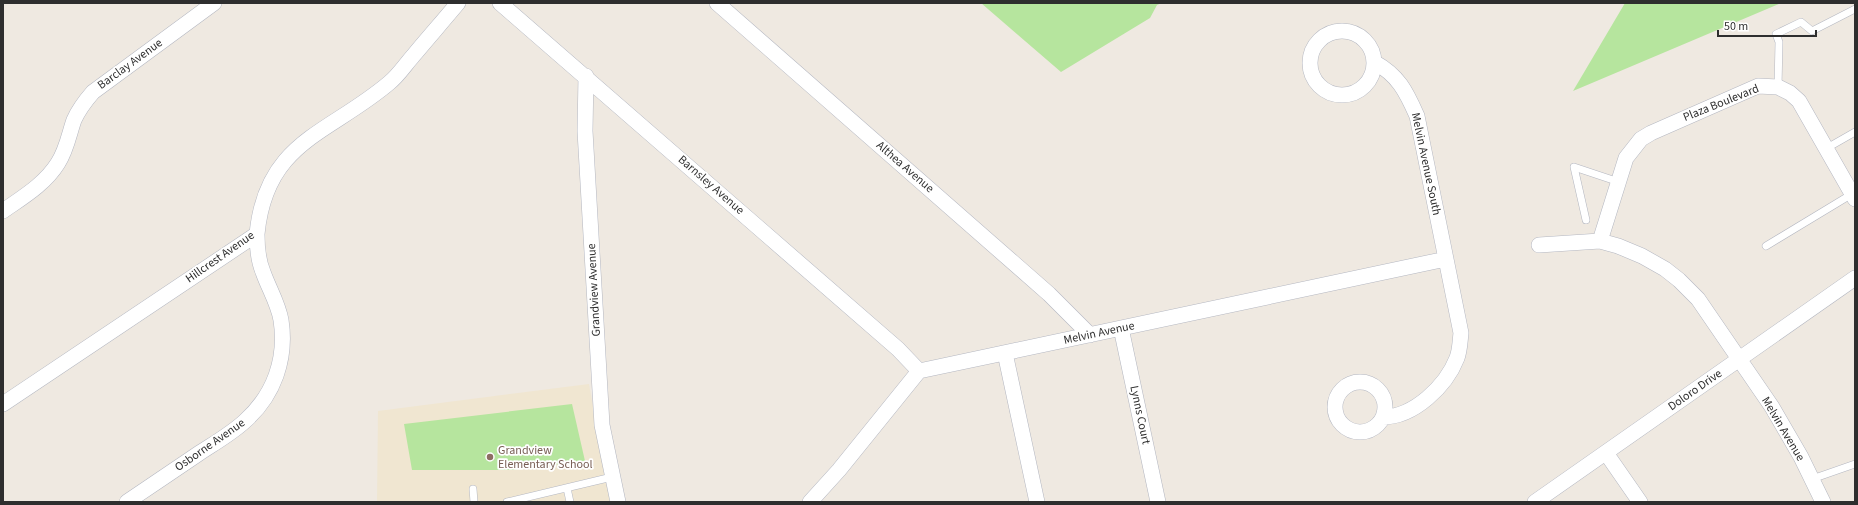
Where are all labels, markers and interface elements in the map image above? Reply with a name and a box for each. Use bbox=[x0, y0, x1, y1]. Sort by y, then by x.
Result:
scale bar bbox=[1718, 12, 1816, 38]
text: 50 m bbox=[1724, 18, 1748, 35]
street label: Barclay Avenue bbox=[94, 35, 166, 93]
street label: Plaza Boulevard bbox=[1681, 80, 1761, 126]
street label: Melvin Avenue South bbox=[1407, 111, 1445, 217]
street label: Althea Avenue bbox=[872, 137, 938, 197]
street label: Barnsley Avenue bbox=[674, 151, 748, 219]
street label: Hillcrest Avenue bbox=[182, 227, 258, 287]
street label: Grandview Avenue bbox=[583, 243, 605, 337]
street label: Melvin Avenue bbox=[1062, 317, 1136, 349]
street label: Doloro Drive bbox=[1665, 365, 1725, 415]
street label: Lynns Court bbox=[1125, 384, 1155, 446]
street label: Melvin Avenue bbox=[1757, 394, 1809, 464]
street label: Osborne Avenue bbox=[171, 414, 249, 476]
place label: Grandview Elementary School bbox=[498, 442, 593, 473]
marker: Grandview Elementary School bbox=[485, 452, 495, 462]

